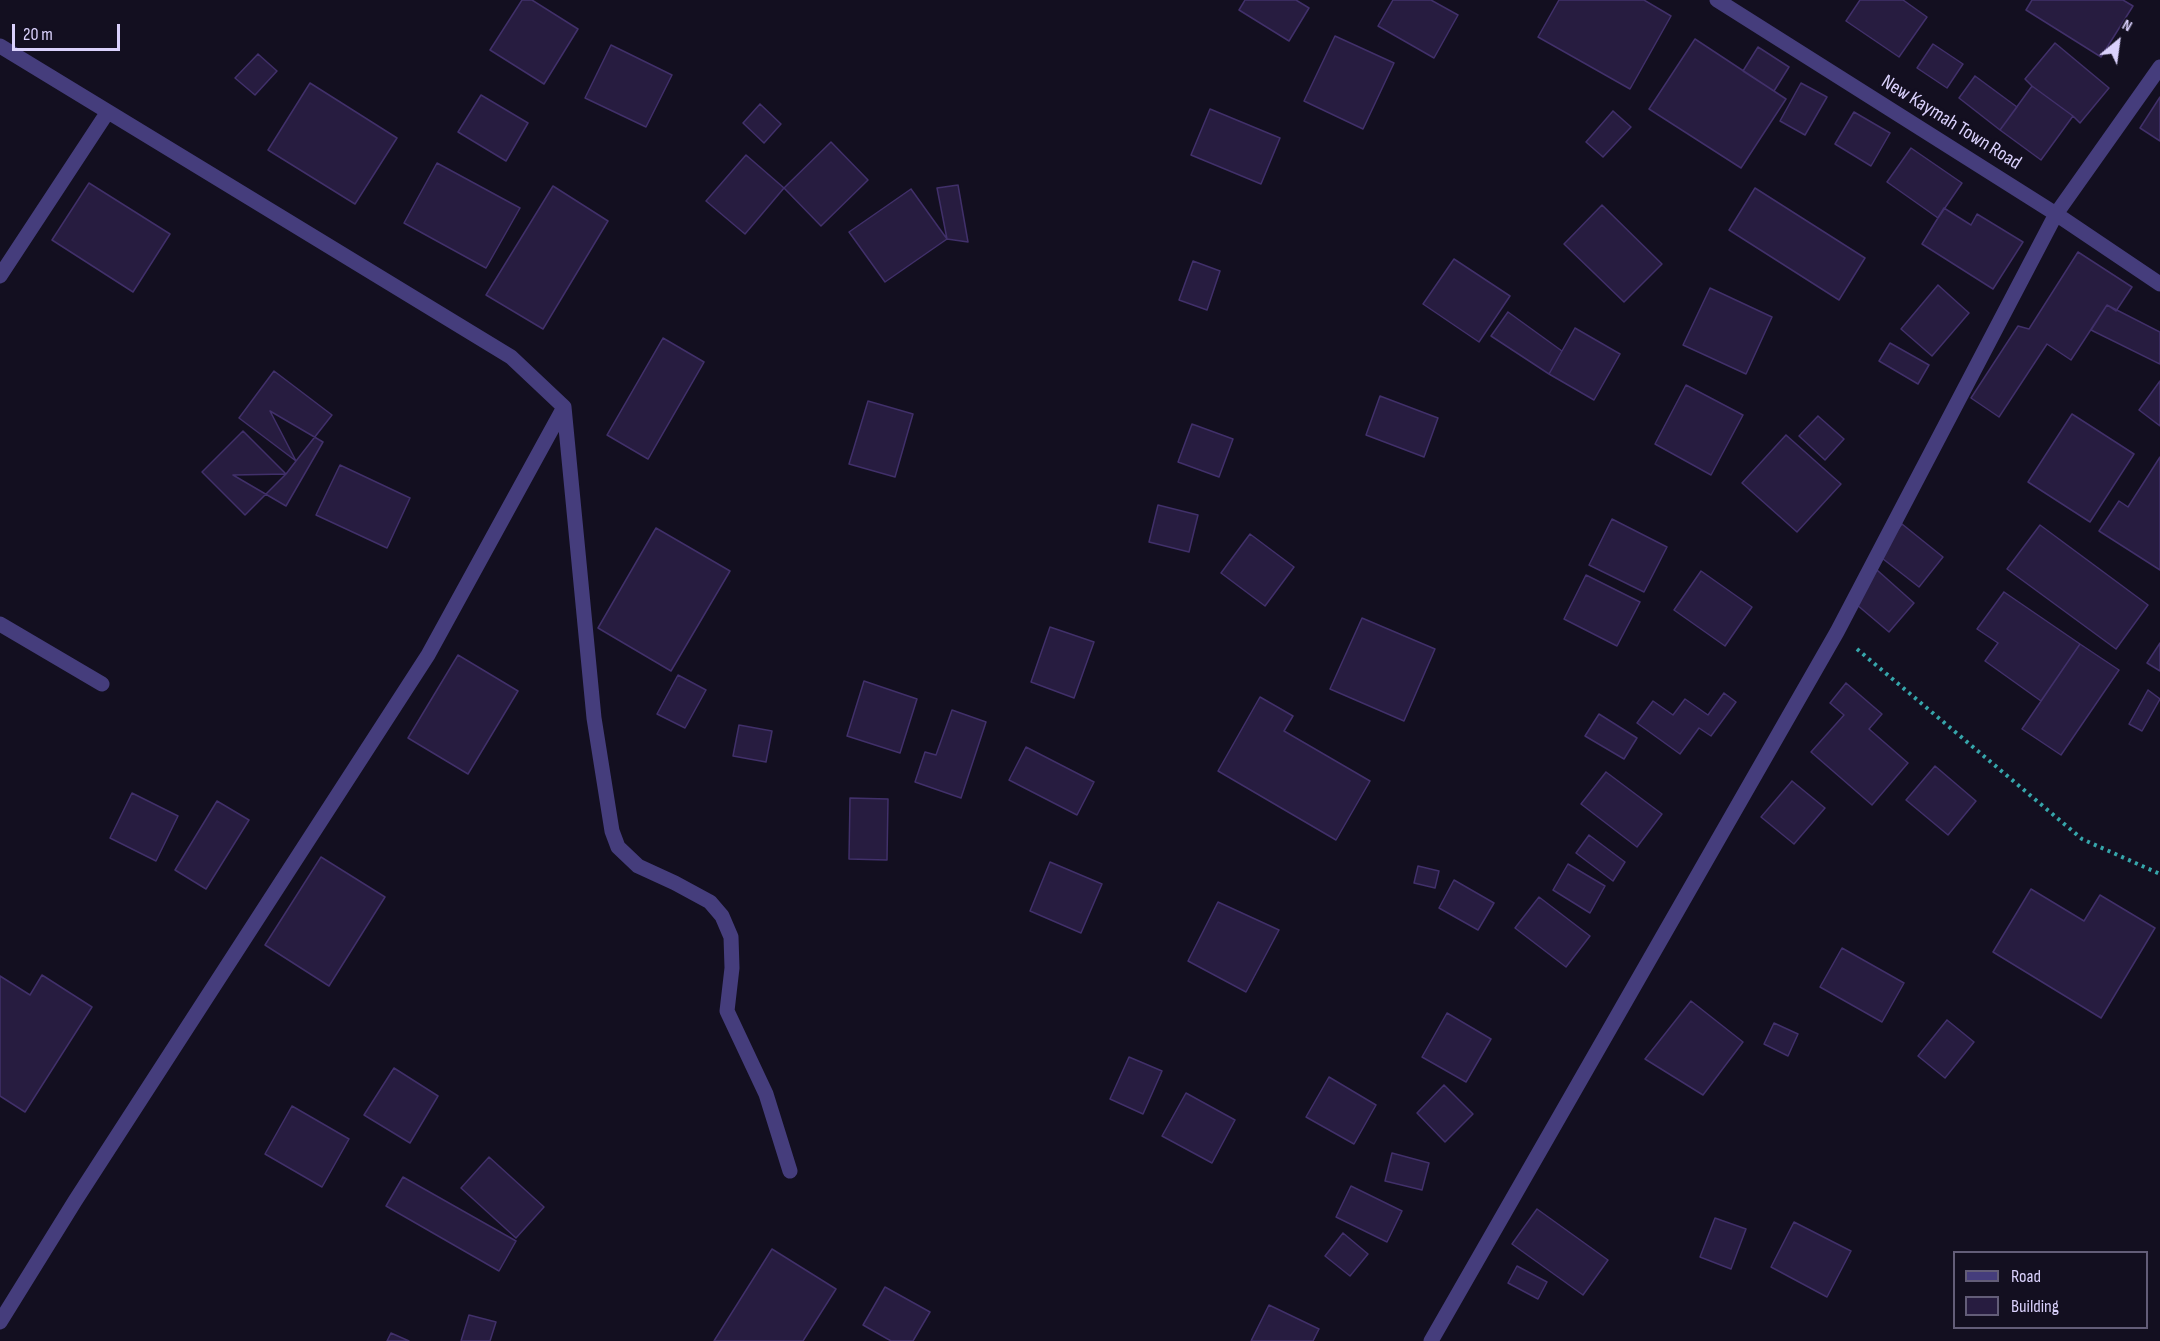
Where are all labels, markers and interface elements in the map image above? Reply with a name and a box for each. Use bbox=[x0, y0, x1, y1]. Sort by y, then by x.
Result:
scale bar bbox=[15, 12, 123, 50]
north arrow bbox=[2088, 12, 2148, 72]
text: N bbox=[2119, 15, 2135, 36]
text: 20 m bbox=[23, 24, 53, 45]
street label: New Kaymah Town Road bbox=[1877, 70, 2025, 176]
legend bbox=[1953, 1251, 2148, 1329]
text: Road bbox=[2011, 1266, 2041, 1287]
text: Building bbox=[2011, 1296, 2059, 1317]

